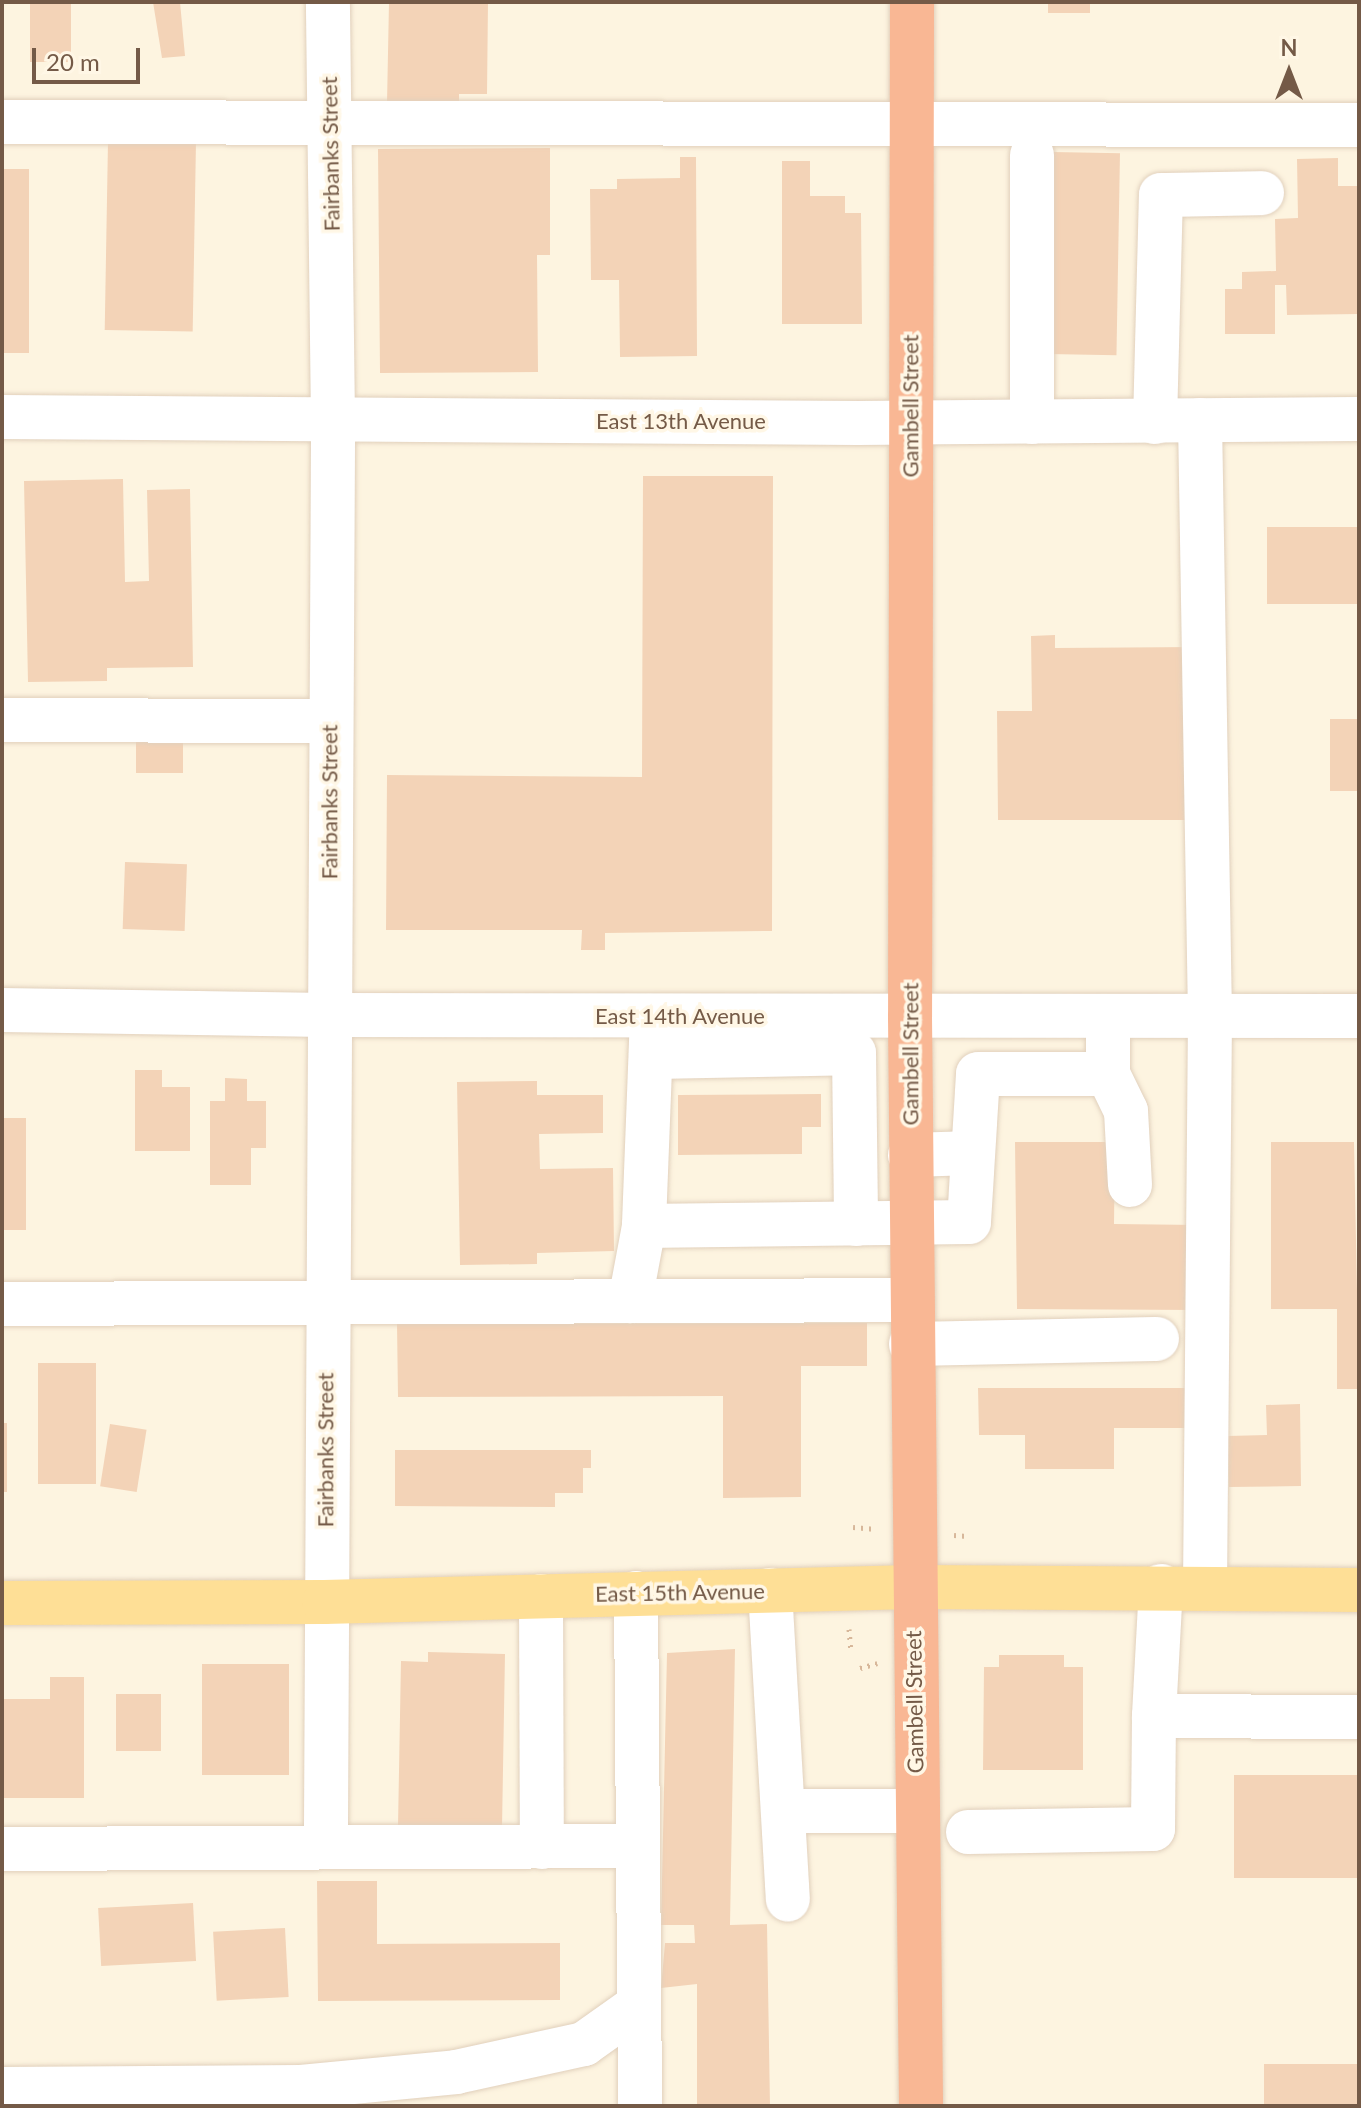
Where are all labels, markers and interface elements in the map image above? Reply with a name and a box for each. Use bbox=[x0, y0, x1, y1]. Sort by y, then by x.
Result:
scale bar bbox=[36, 32, 144, 82]
north arrow bbox=[1249, 32, 1329, 112]
text: N bbox=[1281, 34, 1297, 61]
text: 20 m bbox=[46, 47, 100, 76]
street label: Fairbanks Street bbox=[315, 76, 345, 232]
street label: Gambell Street bbox=[897, 335, 923, 477]
street label: East 13th Avenue bbox=[596, 408, 766, 434]
street label: Fairbanks Street bbox=[316, 725, 342, 879]
street label: Gambell Street bbox=[897, 983, 923, 1125]
street label: East 14th Avenue bbox=[595, 1003, 765, 1029]
street label: Fairbanks Street bbox=[312, 1373, 338, 1527]
street label: East 15th Avenue bbox=[594, 1577, 766, 1607]
street label: Gambell Street bbox=[900, 1630, 928, 1774]

